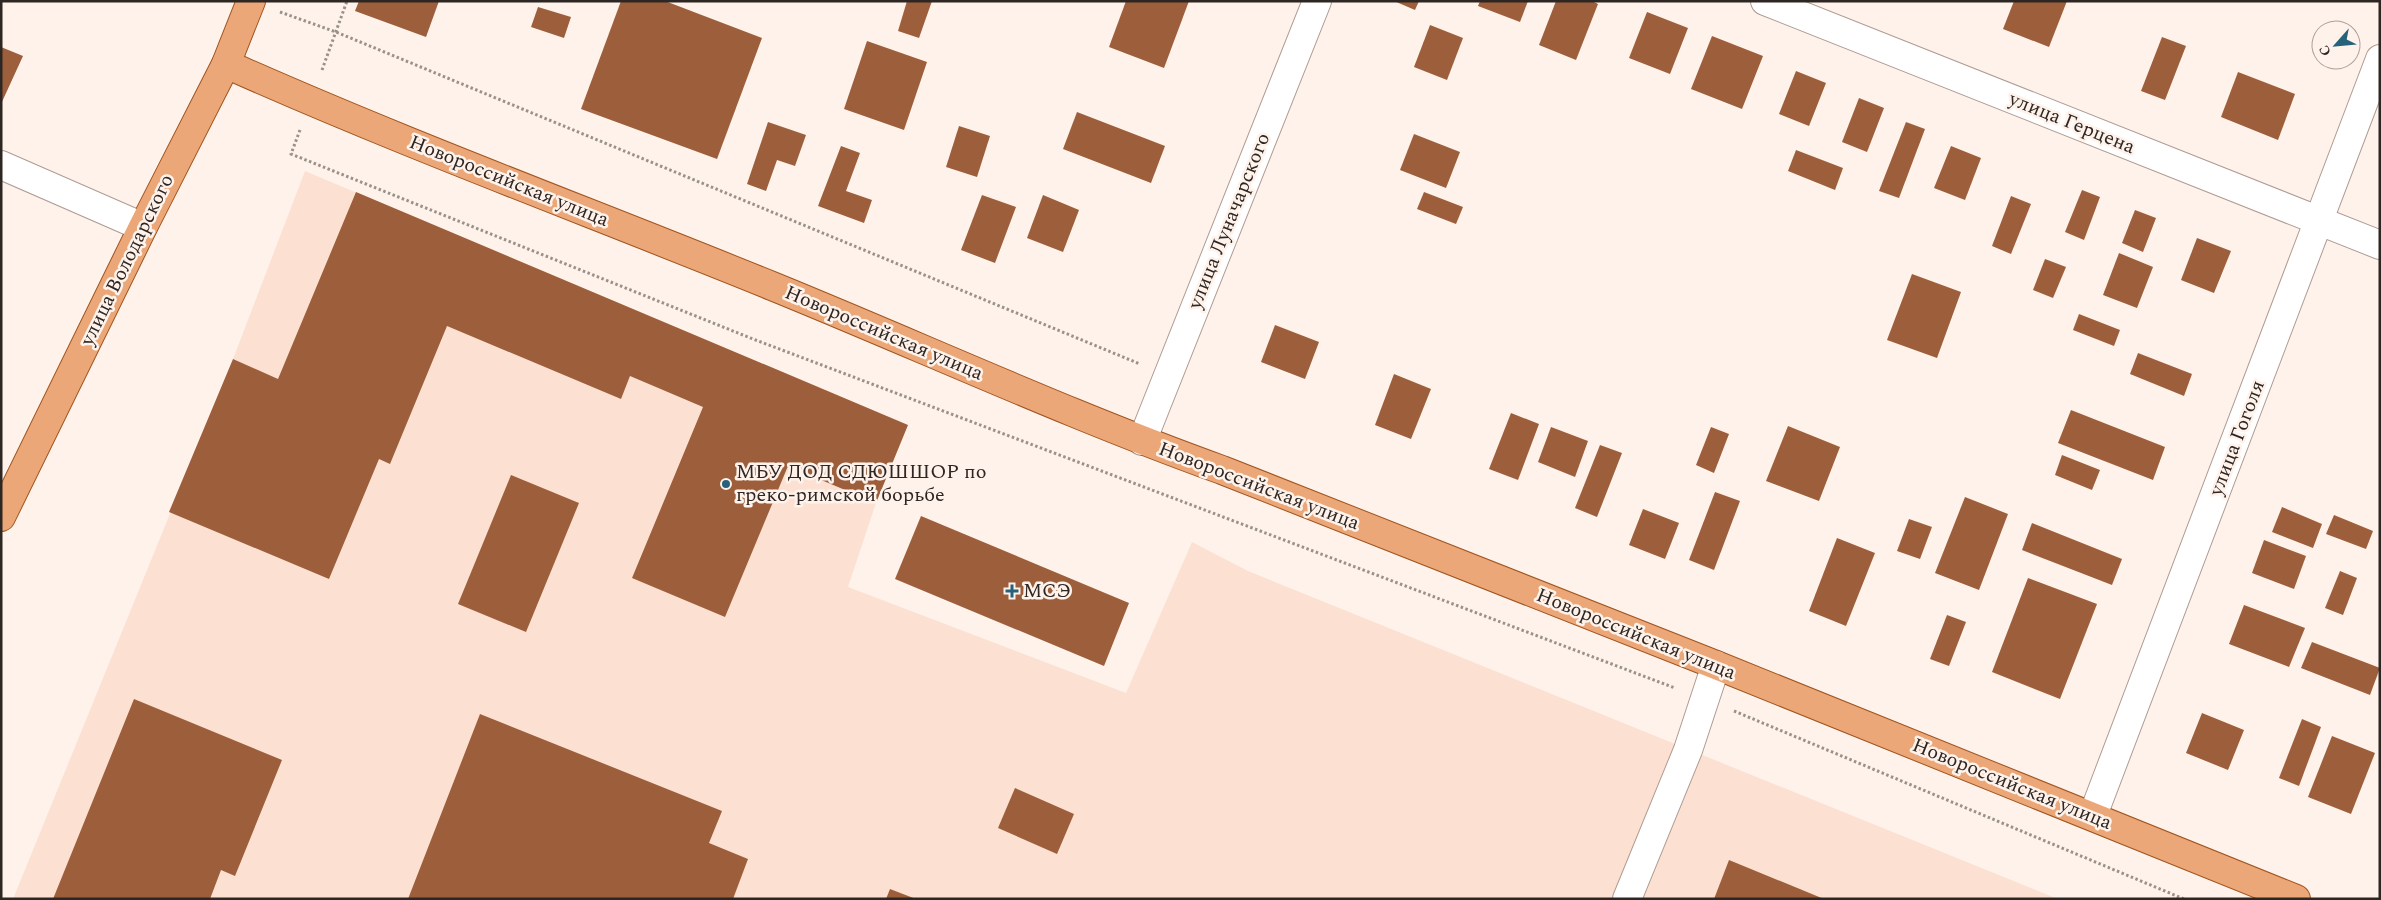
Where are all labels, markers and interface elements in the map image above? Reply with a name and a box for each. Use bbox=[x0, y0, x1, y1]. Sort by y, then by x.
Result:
north arrow bbox=[2311, 20, 2361, 70]
text: С bbox=[2313, 41, 2336, 60]
street label: улица Герцена bbox=[2003, 84, 2140, 162]
street label: Новороссийская улица bbox=[405, 127, 614, 235]
street label: улица Луначарского bbox=[1180, 128, 1278, 315]
street label: улица Володарского bbox=[72, 169, 182, 352]
street label: Новороссийская улица bbox=[780, 278, 988, 389]
street label: улица Гоголя bbox=[2201, 376, 2273, 501]
street label: Новороссийская улица bbox=[1154, 434, 1364, 538]
place label: МБУ ДОД СДЮШШОР по греко-римской борьбе bbox=[736, 457, 987, 510]
marker: МБУ ДОД СДЮШШОР по греко-римской борьбе bbox=[720, 478, 732, 490]
place label: МСЭ bbox=[1023, 576, 1071, 606]
street label: Новороссийская улица bbox=[1532, 580, 1741, 688]
marker: МСЭ bbox=[1005, 584, 1019, 598]
street label: Новороссийская улица bbox=[1908, 730, 2117, 838]

